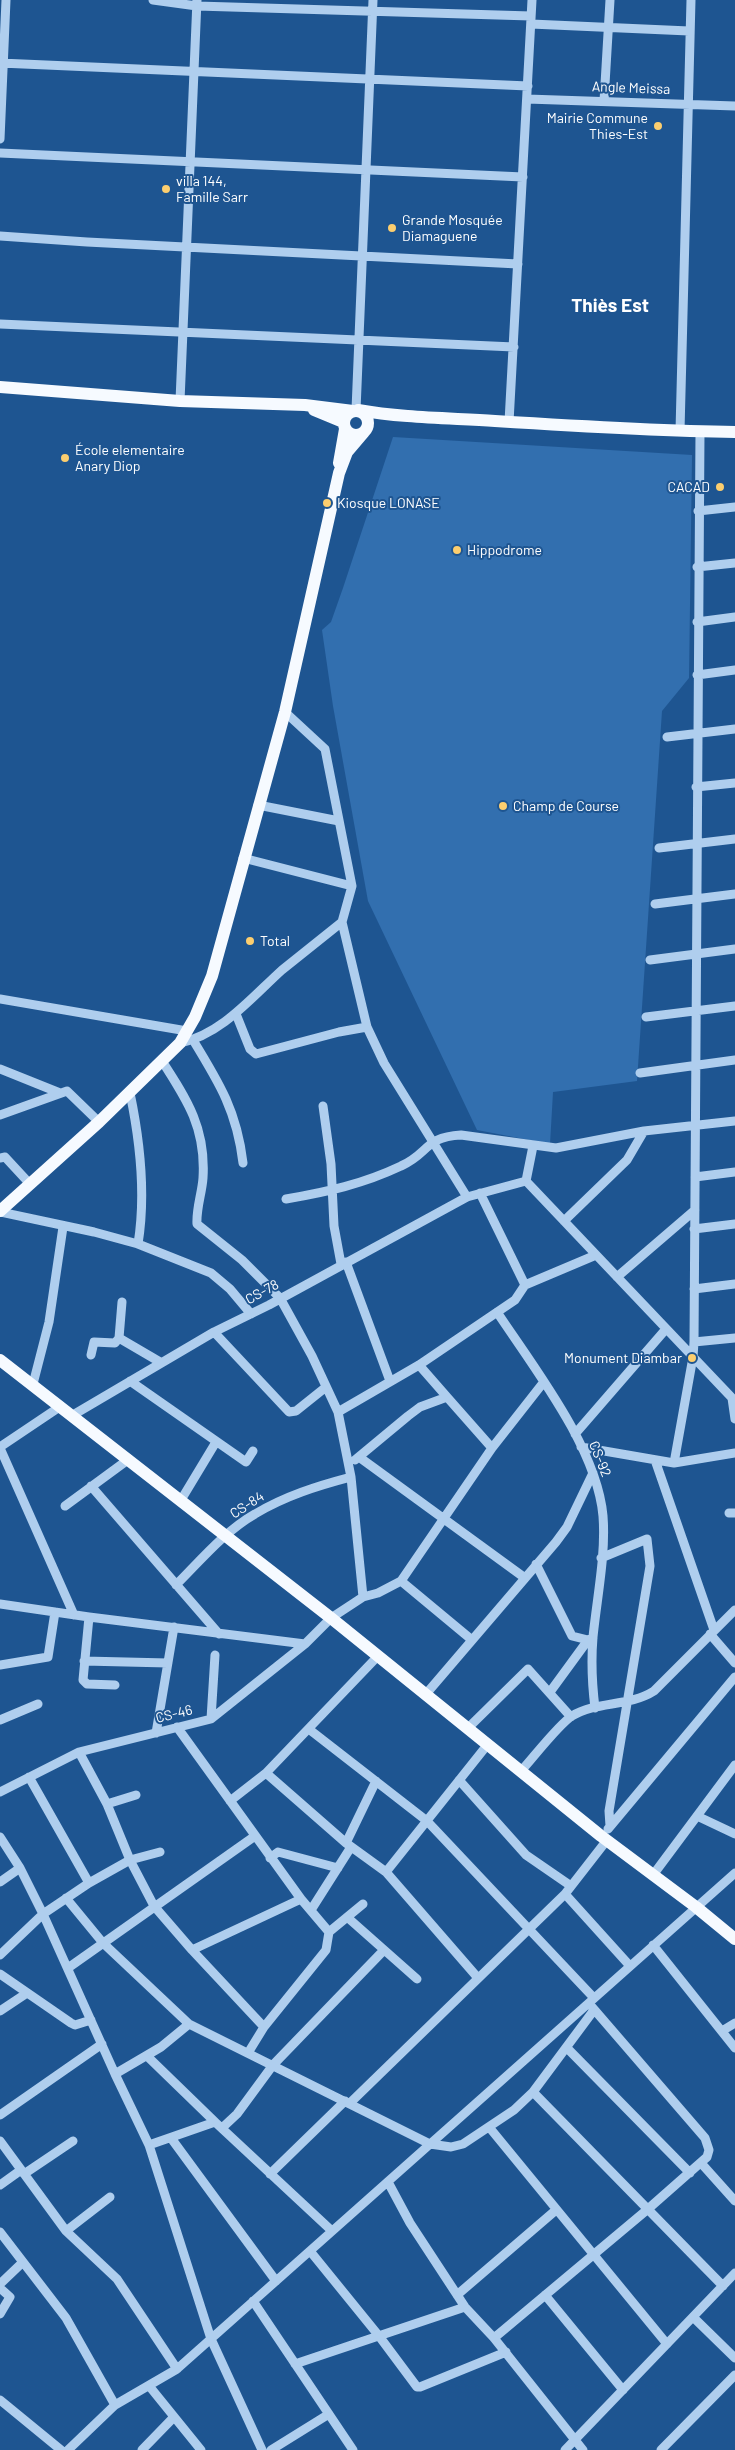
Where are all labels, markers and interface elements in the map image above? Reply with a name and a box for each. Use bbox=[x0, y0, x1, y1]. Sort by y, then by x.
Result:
street label: Angle Meissa bbox=[591, 78, 671, 98]
place label: Mairie Commune Thies-Est bbox=[547, 110, 648, 142]
marker: Mairie Commune Thies-Est bbox=[652, 120, 664, 132]
place label: villa 144, Famille Sarr bbox=[176, 173, 248, 206]
marker: villa 144, Famille Sarr bbox=[160, 183, 172, 195]
place label: Grande Mosquée Diamaguene bbox=[402, 212, 503, 244]
marker: Grande Mosquée Diamaguene bbox=[386, 222, 398, 234]
district label: Thiès Est bbox=[571, 295, 649, 317]
place label: École elementaire Anary Diop bbox=[75, 442, 185, 474]
marker: École elementaire Anary Diop bbox=[59, 452, 71, 464]
place label: CACAD bbox=[668, 479, 710, 495]
marker: CACAD bbox=[714, 481, 726, 493]
place label: Kiosque LONASE bbox=[337, 495, 440, 511]
marker: Kiosque LONASE bbox=[321, 497, 333, 509]
place label: Hippodrome bbox=[467, 542, 542, 558]
marker: Hippodrome bbox=[451, 544, 463, 556]
place label: Champ de Course bbox=[513, 798, 619, 814]
marker: Champ de Course bbox=[497, 800, 509, 812]
place label: Total bbox=[260, 933, 290, 949]
marker: Total bbox=[244, 935, 256, 947]
street label: CS-78 bbox=[242, 1276, 282, 1308]
place label: Monument Diambar bbox=[564, 1350, 682, 1366]
marker: Monument Diambar bbox=[686, 1352, 698, 1364]
street label: CS-92 bbox=[585, 1439, 615, 1479]
street label: CS-84 bbox=[227, 1488, 267, 1522]
street label: CS-46 bbox=[154, 1701, 194, 1727]

